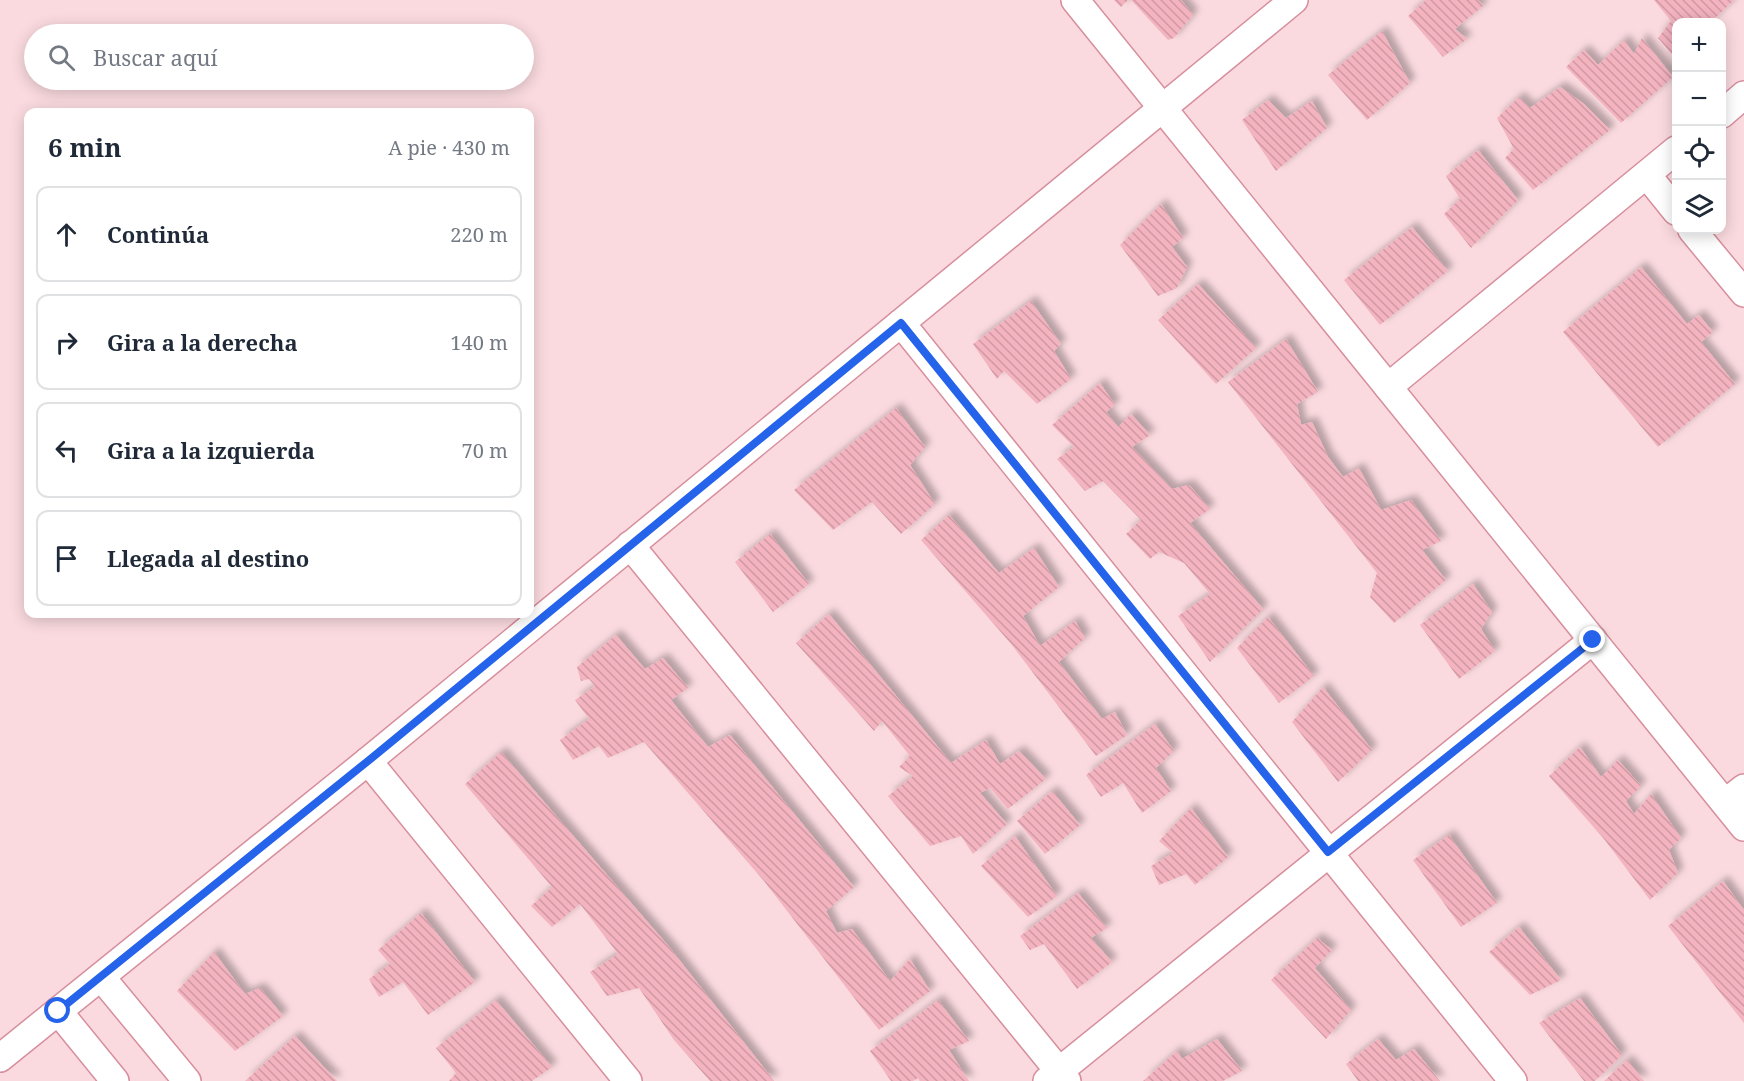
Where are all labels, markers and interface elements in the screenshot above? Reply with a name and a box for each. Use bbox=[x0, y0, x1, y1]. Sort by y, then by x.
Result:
map controls bbox=[1672, 18, 1726, 234]
button: + bbox=[1672, 18, 1726, 72]
search box bbox=[24, 24, 534, 90]
icon: search bbox=[45, 41, 78, 74]
text: Buscar aquí bbox=[93, 42, 217, 72]
button: − bbox=[1672, 72, 1726, 126]
button: locate bbox=[1672, 126, 1726, 180]
text: 6 min bbox=[48, 129, 122, 165]
text: A pie · 430 m bbox=[388, 134, 510, 161]
button: layers bbox=[1672, 180, 1726, 234]
icon: ahead bbox=[50, 218, 83, 251]
text: Continúa bbox=[107, 219, 209, 249]
text: 220 m bbox=[450, 221, 508, 248]
icon: right bbox=[50, 326, 83, 359]
text: Gira a la derecha bbox=[107, 327, 298, 357]
text: 140 m bbox=[450, 329, 508, 356]
icon: left bbox=[50, 434, 83, 467]
text: Gira a la izquierda bbox=[107, 435, 315, 465]
text: 70 m bbox=[462, 437, 508, 464]
icon: arrive bbox=[50, 542, 83, 575]
text: Llegada al destino bbox=[107, 543, 309, 573]
route end bbox=[1579, 626, 1605, 652]
route start bbox=[44, 997, 70, 1023]

